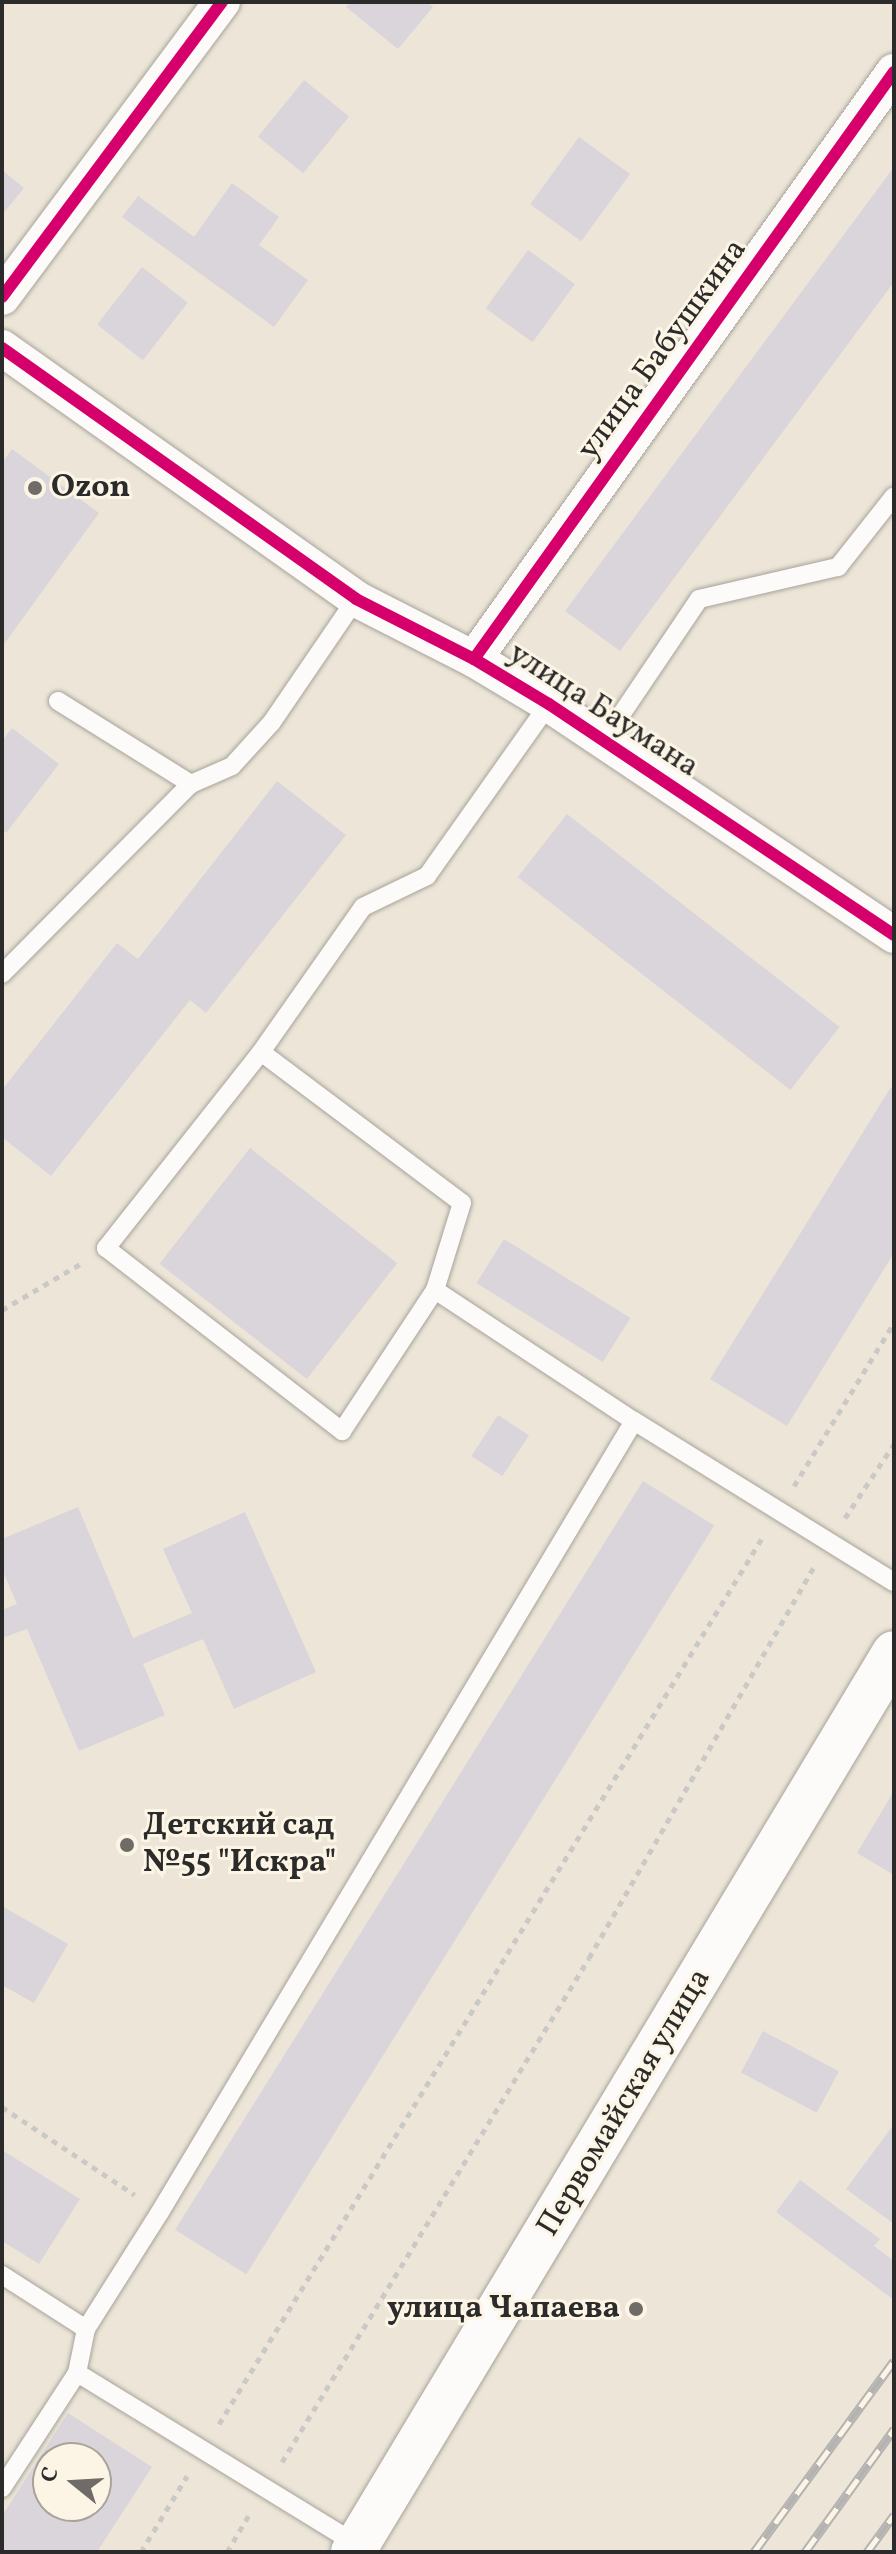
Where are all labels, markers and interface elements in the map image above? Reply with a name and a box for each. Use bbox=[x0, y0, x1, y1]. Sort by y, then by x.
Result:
street label: улица Бабушкина bbox=[570, 232, 756, 468]
place label: Ozon bbox=[51, 469, 130, 507]
marker: Ozon bbox=[26, 479, 44, 497]
street label: улица Баумана bbox=[501, 635, 705, 787]
place label: Детский сад №55 "Искра" bbox=[143, 1808, 336, 1883]
marker: Детский сад №55 "Искра" bbox=[118, 1836, 136, 1854]
street label: Первомайская улица bbox=[530, 1962, 720, 2244]
place label: улица Чапаева bbox=[387, 2290, 620, 2328]
marker: улица Чапаева bbox=[627, 2300, 645, 2318]
north arrow bbox=[32, 2442, 112, 2522]
text: С bbox=[34, 2464, 68, 2487]

